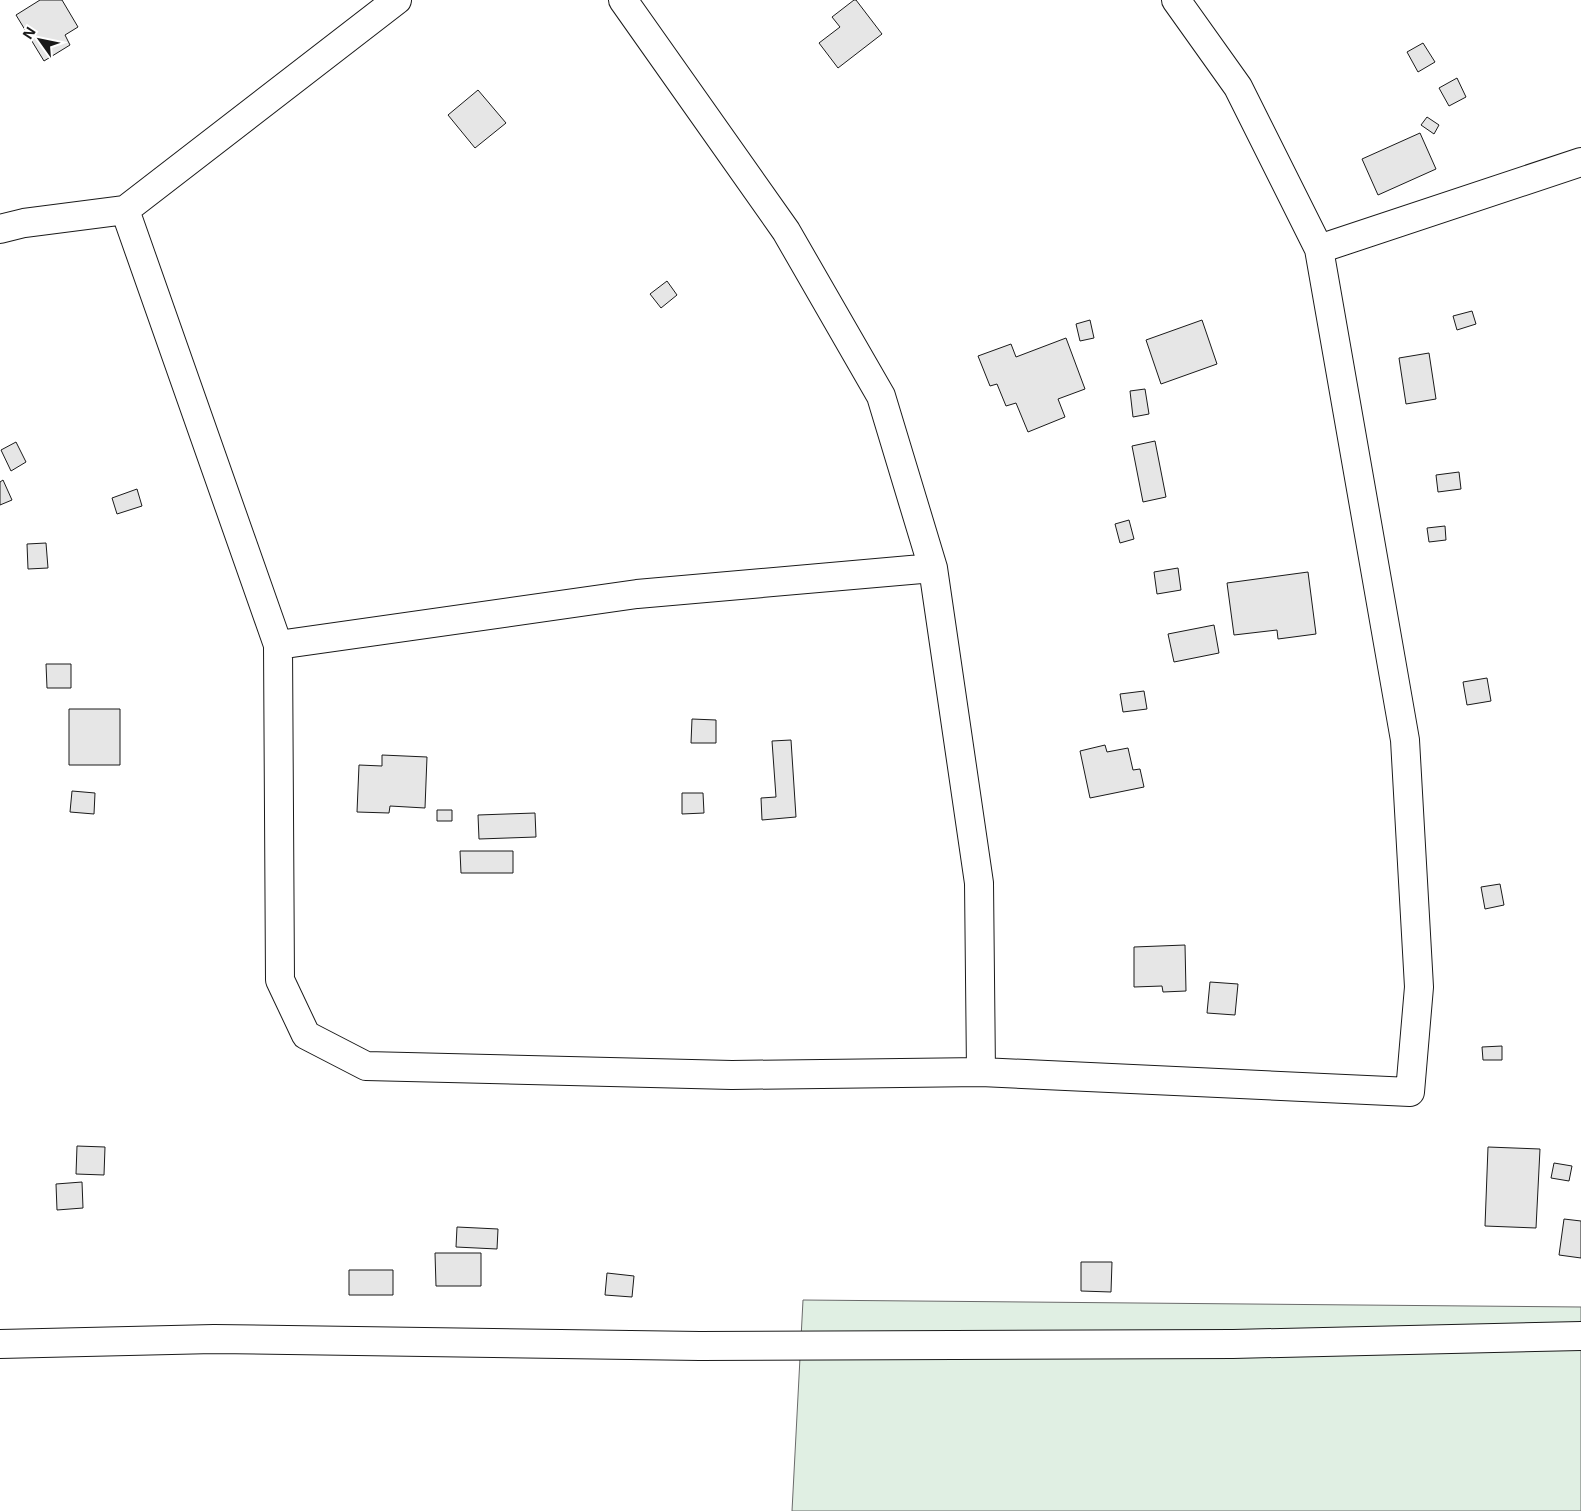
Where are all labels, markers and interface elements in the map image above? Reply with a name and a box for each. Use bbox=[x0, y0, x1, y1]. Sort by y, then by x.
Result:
north arrow bbox=[15, 15, 65, 65]
text: N bbox=[18, 23, 40, 43]

